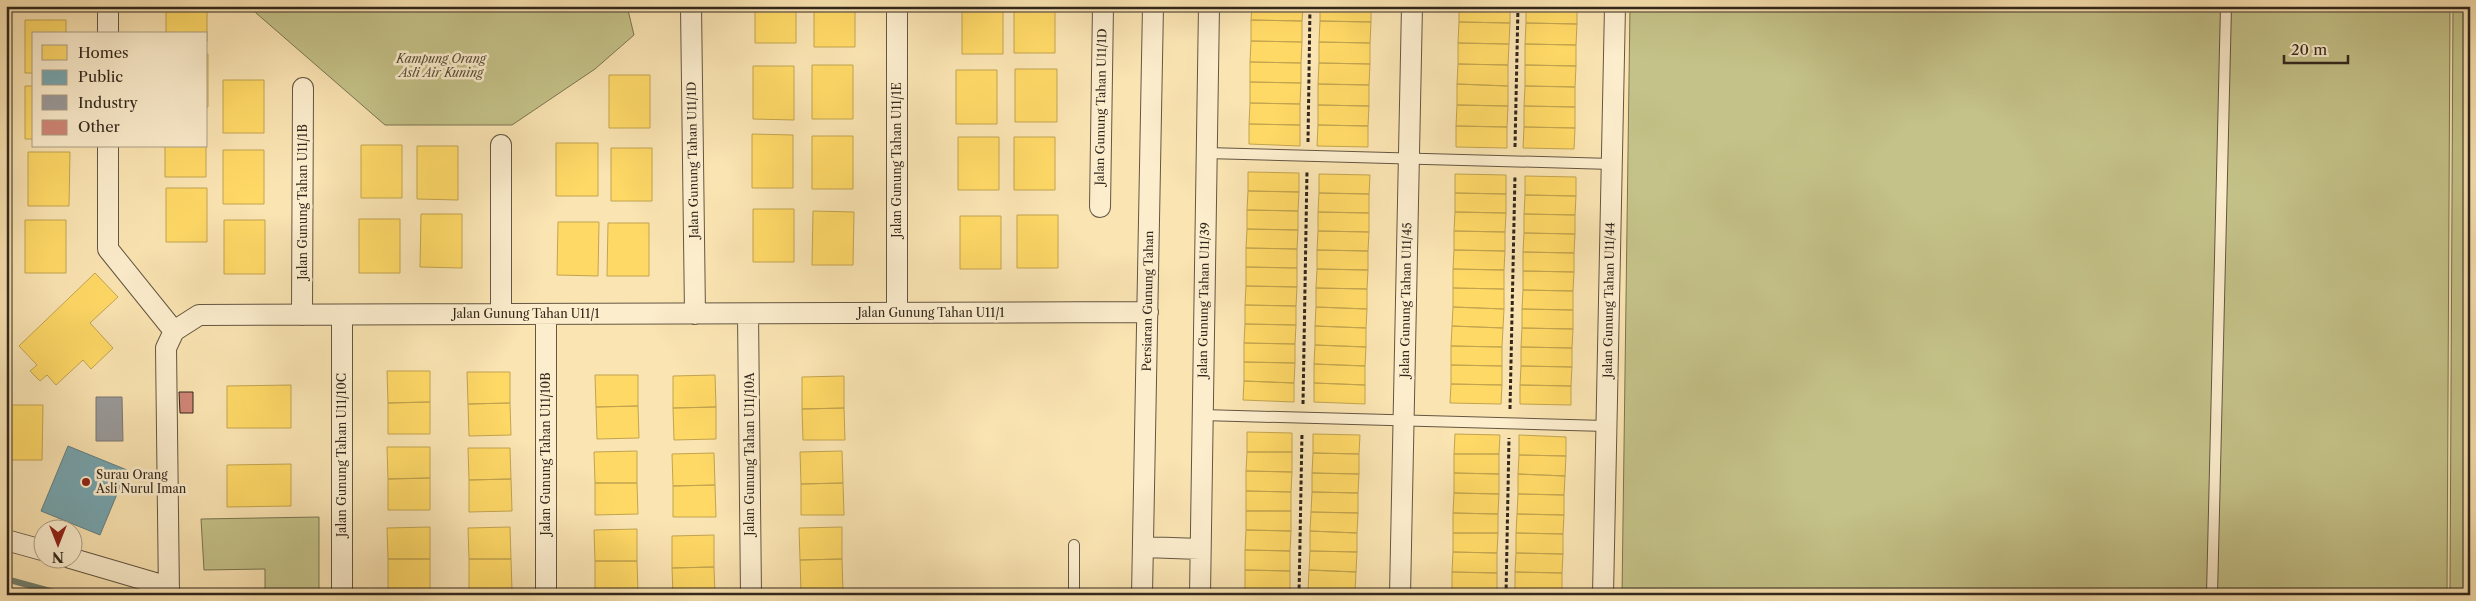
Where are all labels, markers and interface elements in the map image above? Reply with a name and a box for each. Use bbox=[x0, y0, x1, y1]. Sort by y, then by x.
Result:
street label: Jalan Gunung Tahan U11/1D bbox=[1092, 28, 1109, 188]
legend bbox=[32, 32, 208, 148]
scale bar bbox=[2284, 32, 2347, 64]
text: 20 m bbox=[2291, 40, 2327, 59]
text: Homes bbox=[78, 43, 129, 62]
park label: Kampung Orang Asli Air Kuning bbox=[395, 51, 488, 80]
text: Public bbox=[78, 67, 123, 86]
street label: Jalan Gunung Tahan U11/1D bbox=[684, 81, 701, 241]
street label: Jalan Gunung Tahan U11/1E bbox=[889, 82, 904, 240]
text: Industry bbox=[78, 93, 138, 112]
text: Other bbox=[78, 117, 121, 136]
street label: Jalan Gunung Tahan U11/1B bbox=[295, 124, 310, 282]
street label: Jalan Gunung Tahan U11/39 bbox=[1195, 222, 1212, 380]
street label: Jalan Gunung Tahan U11/45 bbox=[1397, 222, 1414, 380]
street label: Jalan Gunung Tahan U11/44 bbox=[1600, 222, 1617, 380]
street label: Persiaran Gunung Tahan bbox=[1139, 230, 1156, 372]
street label: Jalan Gunung Tahan U11/1 bbox=[855, 305, 1005, 320]
street label: Jalan Gunung Tahan U11/1 bbox=[450, 306, 600, 321]
street label: Jalan Gunung Tahan U11/10A bbox=[742, 371, 757, 538]
street label: Jalan Gunung Tahan U11/10B bbox=[538, 372, 553, 538]
street label: Jalan Gunung Tahan U11/10C bbox=[334, 373, 349, 539]
place label: Surau Orang Asli Nurul Iman bbox=[95, 467, 187, 496]
marker: Surau Orang Asli Nurul Iman bbox=[80, 476, 92, 488]
north arrow bbox=[32, 518, 82, 568]
text: N bbox=[52, 548, 64, 566]

